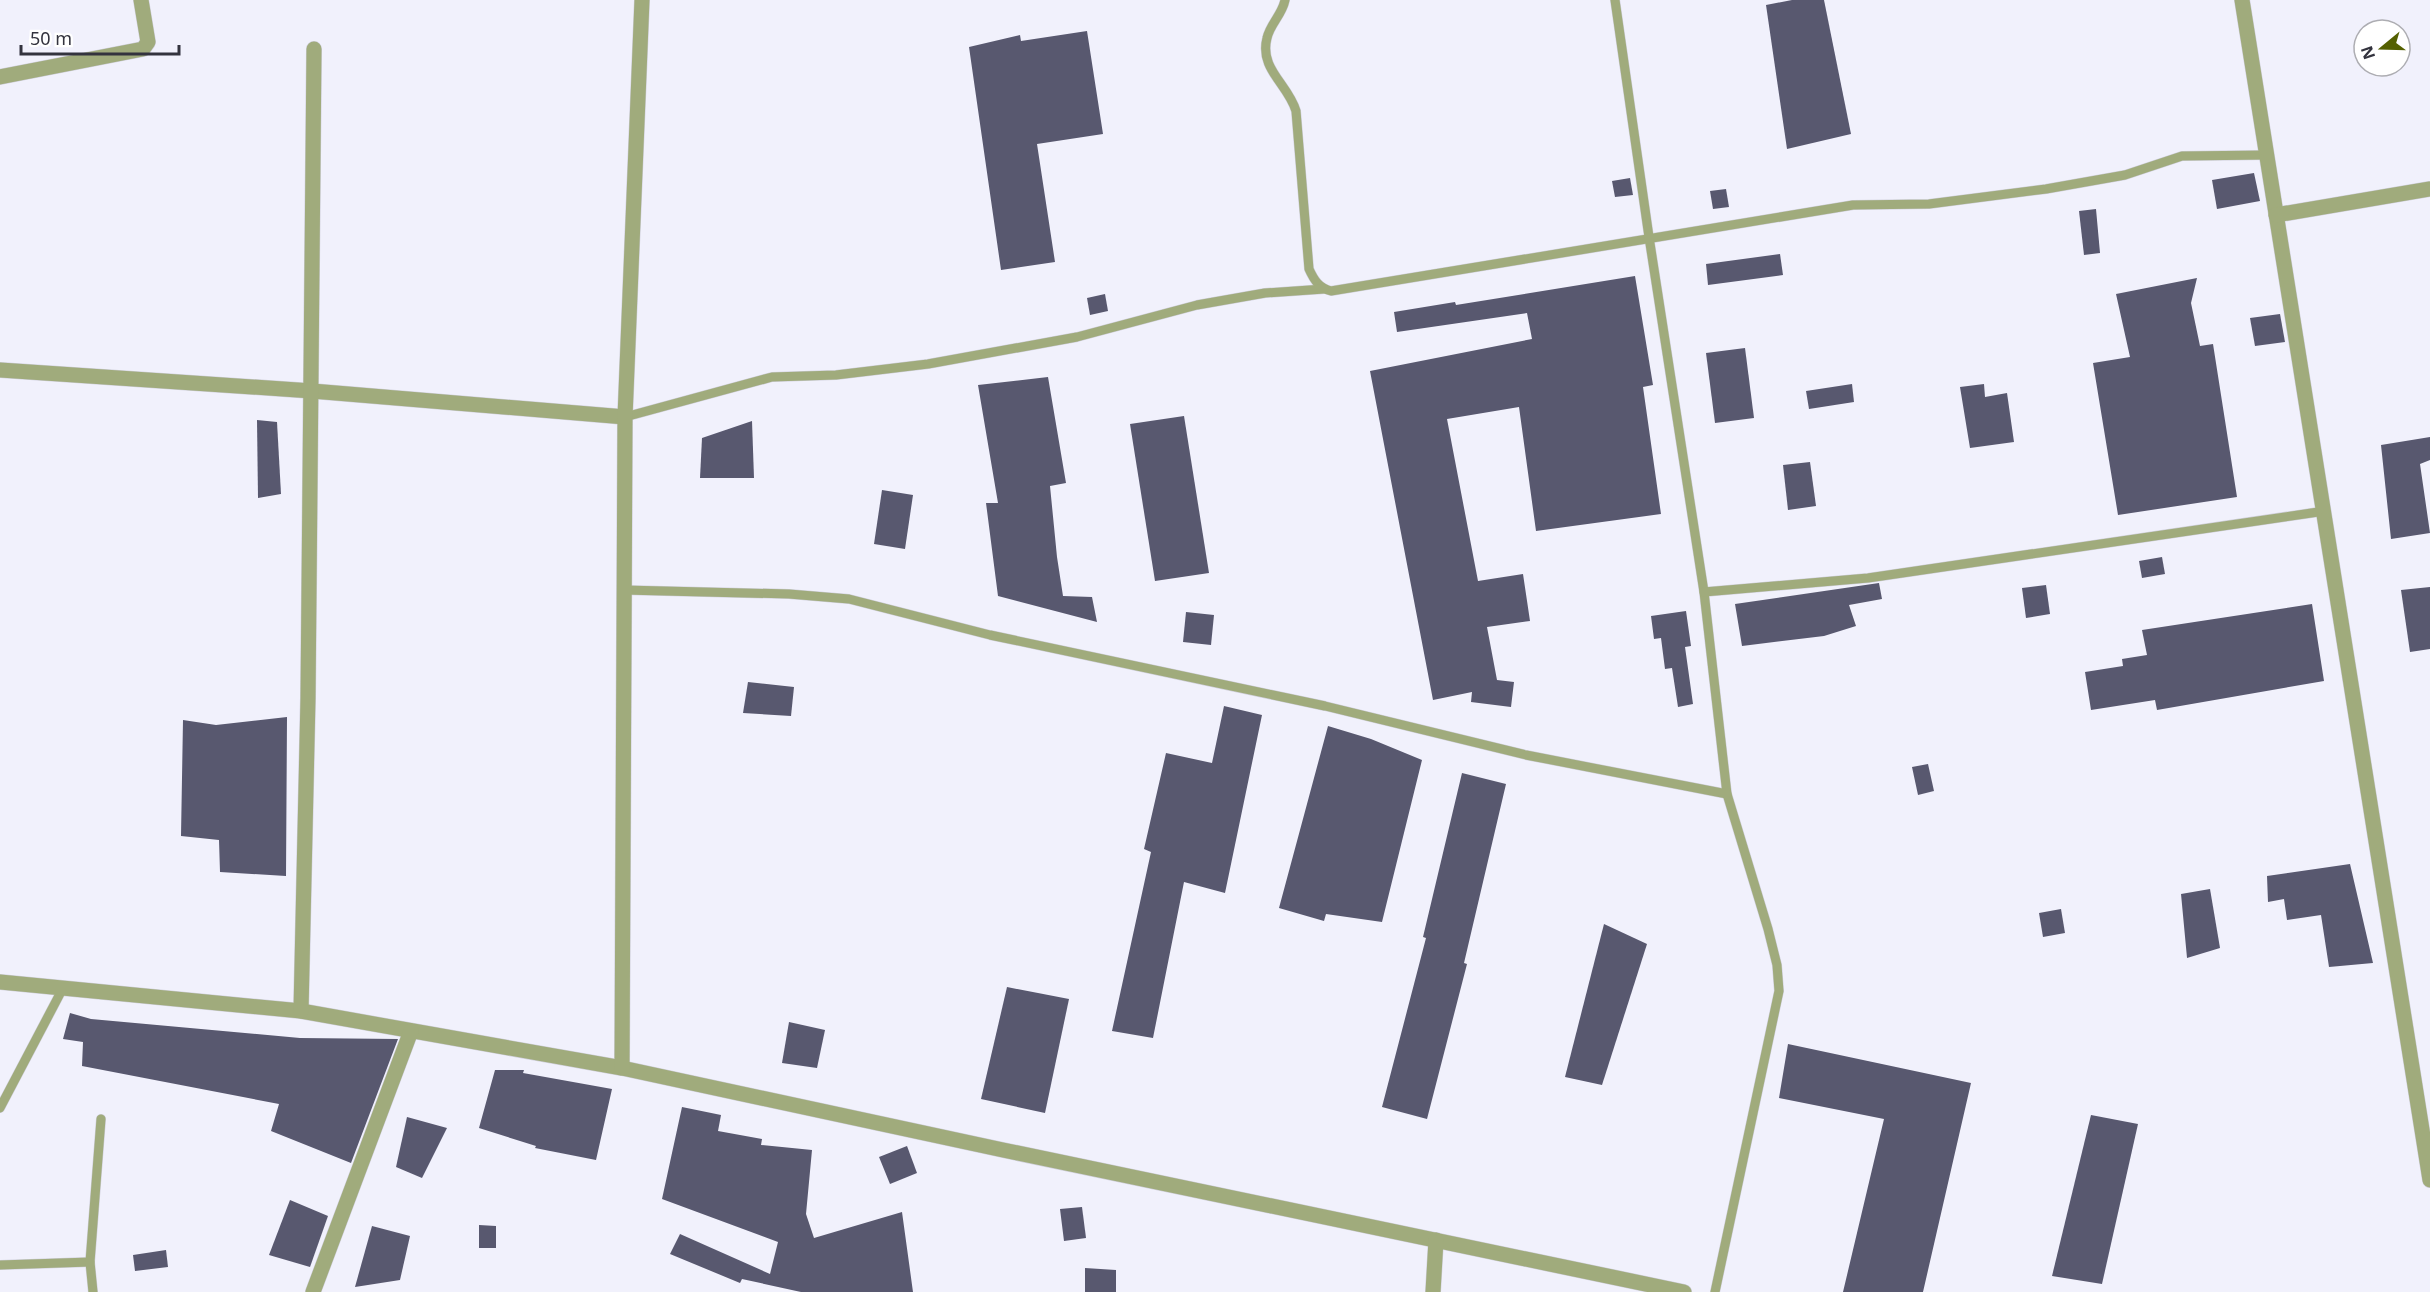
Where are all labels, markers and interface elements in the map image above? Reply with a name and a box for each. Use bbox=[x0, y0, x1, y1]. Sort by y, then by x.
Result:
scale bar bbox=[21, 18, 178, 56]
north arrow bbox=[2352, 18, 2412, 78]
text: 50 m bbox=[30, 26, 72, 50]
text: N bbox=[2355, 43, 2380, 63]

